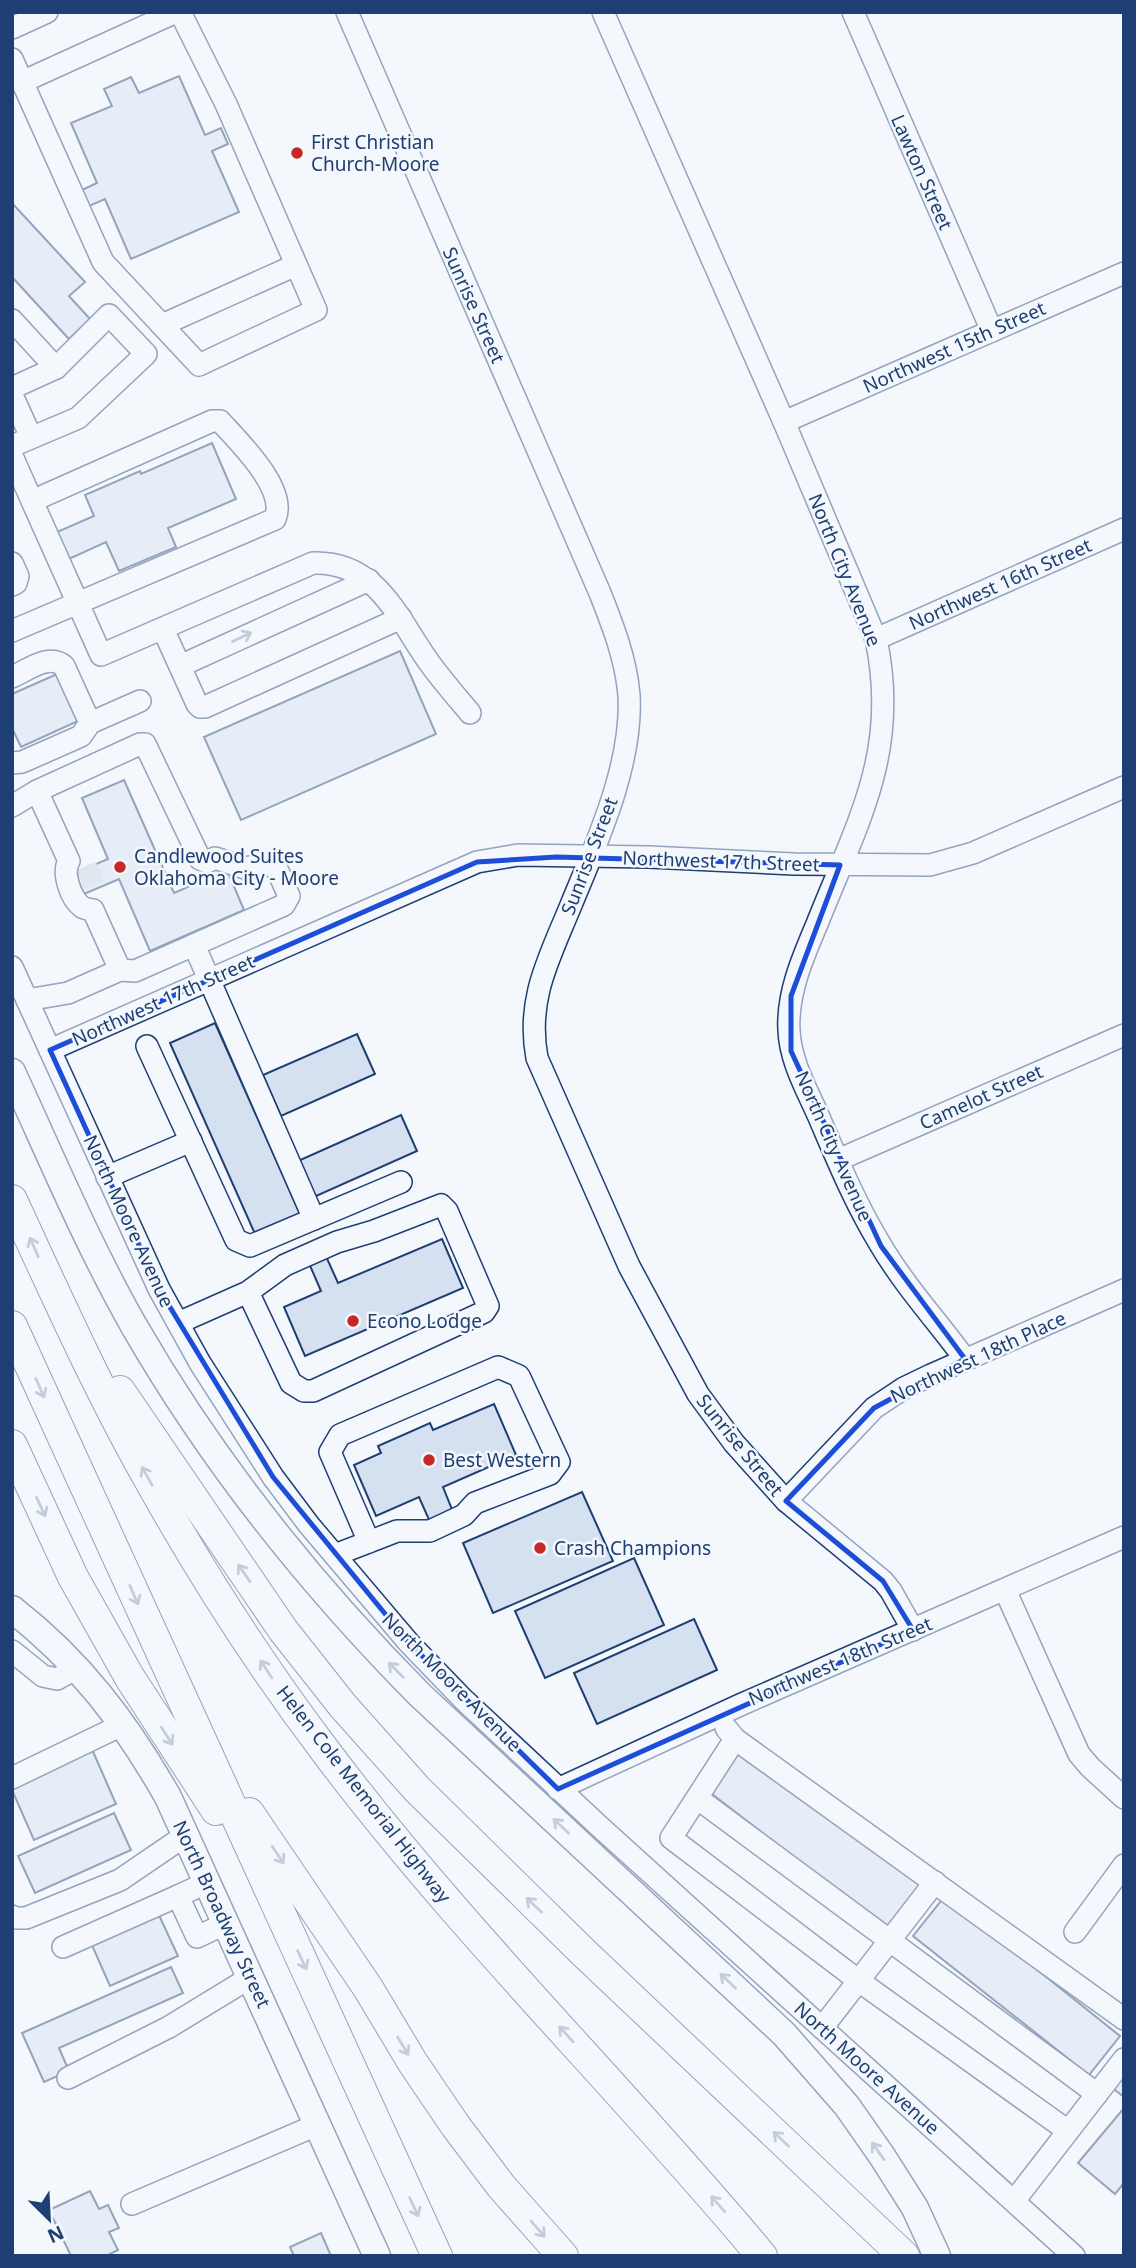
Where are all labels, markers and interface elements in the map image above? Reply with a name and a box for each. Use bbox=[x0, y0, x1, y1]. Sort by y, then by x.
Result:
street label: Lawton Street bbox=[885, 110, 959, 234]
place label: First Christian Church-Moore bbox=[311, 129, 439, 177]
marker: First Christian Church-Moore bbox=[289, 145, 305, 161]
street label: Sunrise Street bbox=[437, 243, 511, 367]
street label: Northwest 15th Street bbox=[859, 295, 1050, 399]
street label: North City Avenue bbox=[803, 490, 887, 650]
street label: Northwest 16th Street bbox=[905, 532, 1096, 636]
one-way arrow bbox=[231, 630, 252, 644]
street label: Sunrise Street bbox=[555, 793, 623, 919]
place label: Candlewood Suites Oklahoma City - Moore bbox=[134, 843, 339, 891]
street label: Northwest 17th Street bbox=[622, 845, 820, 877]
marker: Candlewood Suites Oklahoma City - Moore bbox=[112, 859, 128, 875]
street label: Northwest 17th Street bbox=[68, 948, 259, 1052]
street label: Camelot Street bbox=[915, 1058, 1047, 1136]
street label: North City Avenue bbox=[789, 1067, 879, 1225]
street label: North Moore Avenue bbox=[78, 1131, 180, 1311]
one-way arrow bbox=[26, 1237, 40, 1258]
street label: Northwest 18th Place bbox=[886, 1305, 1070, 1409]
place label: Econo Lodge bbox=[367, 1308, 482, 1334]
marker: Econo Lodge bbox=[345, 1313, 361, 1329]
one-way arrow bbox=[34, 1377, 47, 1398]
street label: Sunrise Street bbox=[691, 1388, 789, 1502]
place label: Best Western bbox=[443, 1447, 561, 1473]
marker: Best Western bbox=[421, 1452, 437, 1468]
one-way arrow bbox=[140, 1466, 153, 1487]
one-way arrow bbox=[35, 1496, 48, 1517]
place label: Crash Champions bbox=[554, 1535, 711, 1561]
marker: Crash Champions bbox=[532, 1540, 548, 1556]
one-way arrow bbox=[237, 1564, 251, 1583]
one-way arrow bbox=[128, 1584, 141, 1606]
street label: North Moore Avenue bbox=[377, 1607, 527, 1757]
street label: Northwest 18th Street bbox=[744, 1610, 936, 1712]
one-way arrow bbox=[259, 1660, 273, 1680]
one-way arrow bbox=[388, 1662, 405, 1679]
street label: Helen Cole Memorial Highway bbox=[271, 1680, 457, 1908]
one-way arrow bbox=[160, 1725, 174, 1745]
street label: North Broadway Street bbox=[167, 1816, 277, 2012]
one-way arrow bbox=[553, 1818, 570, 1835]
one-way arrow bbox=[271, 1845, 285, 1864]
one-way arrow bbox=[526, 1896, 543, 1913]
one-way arrow bbox=[295, 1949, 309, 1970]
one-way arrow bbox=[720, 1973, 737, 1990]
street label: North Moore Avenue bbox=[789, 1996, 945, 2140]
one-way arrow bbox=[558, 2025, 574, 2043]
one-way arrow bbox=[396, 2036, 410, 2056]
one-way arrow bbox=[772, 2131, 790, 2147]
one-way arrow bbox=[871, 2142, 885, 2161]
north arrow bbox=[14, 2184, 84, 2254]
one-way arrow bbox=[710, 2195, 726, 2213]
one-way arrow bbox=[408, 2196, 421, 2217]
one-way arrow bbox=[530, 2219, 546, 2237]
text: N bbox=[44, 2220, 68, 2250]

